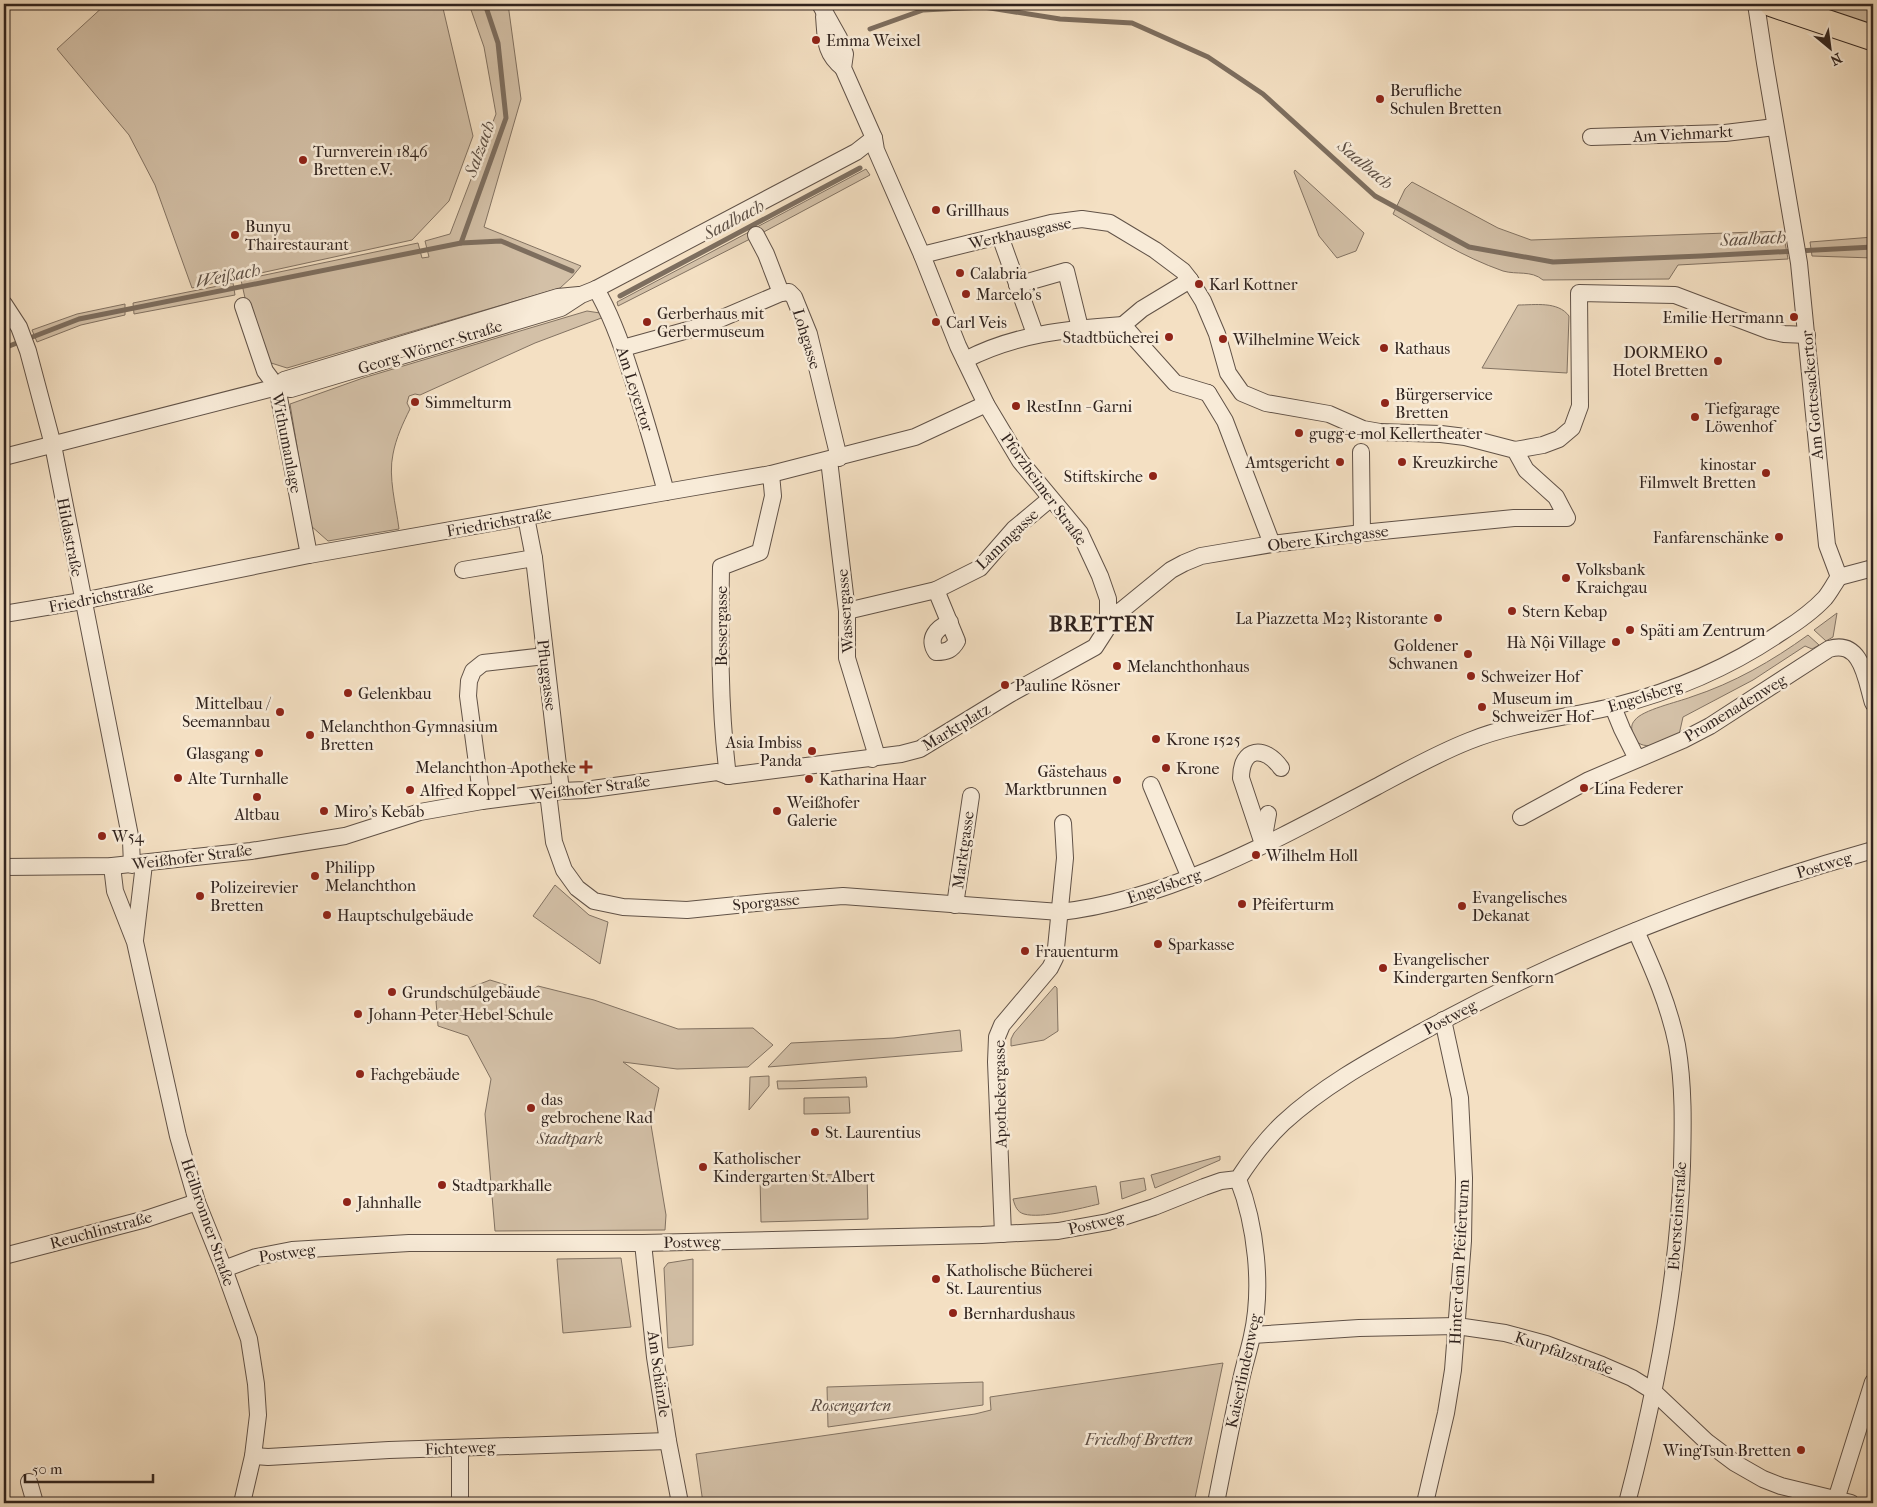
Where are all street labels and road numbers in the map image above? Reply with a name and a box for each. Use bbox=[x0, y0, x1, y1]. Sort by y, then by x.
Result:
street label: Am Viehmarkt bbox=[1631, 122, 1734, 146]
street label: Werkhausgasse bbox=[966, 213, 1073, 253]
street label: Lohgasse bbox=[789, 306, 825, 372]
street label: Georg-Wörner-Straße bbox=[356, 316, 504, 378]
street label: Am Gottesackertor bbox=[1797, 330, 1827, 461]
street label: Am Leyertor bbox=[612, 343, 658, 434]
street label: Withumanlage bbox=[268, 390, 306, 495]
street label: Pforzheimer Straße bbox=[997, 429, 1091, 549]
street label: Hildastraße bbox=[53, 496, 87, 578]
street label: Friedrichstraße bbox=[445, 503, 553, 541]
street label: Lammgasse bbox=[972, 505, 1042, 573]
street label: Obere Kirchgasse bbox=[1266, 521, 1390, 555]
street label: Wassergasse bbox=[833, 568, 857, 655]
street label: Friedrichstraße bbox=[47, 577, 155, 616]
street label: Bessergasse bbox=[712, 586, 731, 666]
street label: Pfluggasse bbox=[533, 638, 561, 712]
street label: Promenadenweg bbox=[1680, 670, 1790, 746]
street label: Engelsberg bbox=[1605, 675, 1685, 716]
street label: Marktplatz bbox=[919, 699, 993, 755]
street label: Weißhofer Straße bbox=[528, 771, 651, 805]
street label: Marktgasse bbox=[948, 810, 978, 890]
street label: Weißhofer Straße bbox=[130, 840, 253, 874]
street label: Postweg bbox=[1794, 847, 1855, 882]
street label: Engelsberg bbox=[1124, 864, 1204, 908]
street label: Sporgasse bbox=[732, 890, 800, 914]
street label: Postweg bbox=[1420, 995, 1480, 1039]
street label: Apothekergasse bbox=[990, 1040, 1010, 1149]
street label: Heilbronner Straße bbox=[177, 1156, 239, 1288]
street label: Ebersteinstraße bbox=[1664, 1161, 1690, 1271]
street label: Hinter dem Pfeiferturm bbox=[1445, 1178, 1473, 1345]
street label: Reuchlinstraße bbox=[48, 1207, 154, 1253]
street label: Postweg bbox=[1066, 1207, 1126, 1239]
street label: Postweg bbox=[663, 1232, 721, 1252]
street label: Postweg bbox=[257, 1240, 317, 1266]
street label: Kaiserlindenweg bbox=[1222, 1312, 1264, 1430]
street label: Kurpfalzstraße bbox=[1512, 1327, 1616, 1379]
street label: Am Schänzle bbox=[643, 1328, 674, 1419]
street label: Fichteweg bbox=[424, 1437, 496, 1459]

